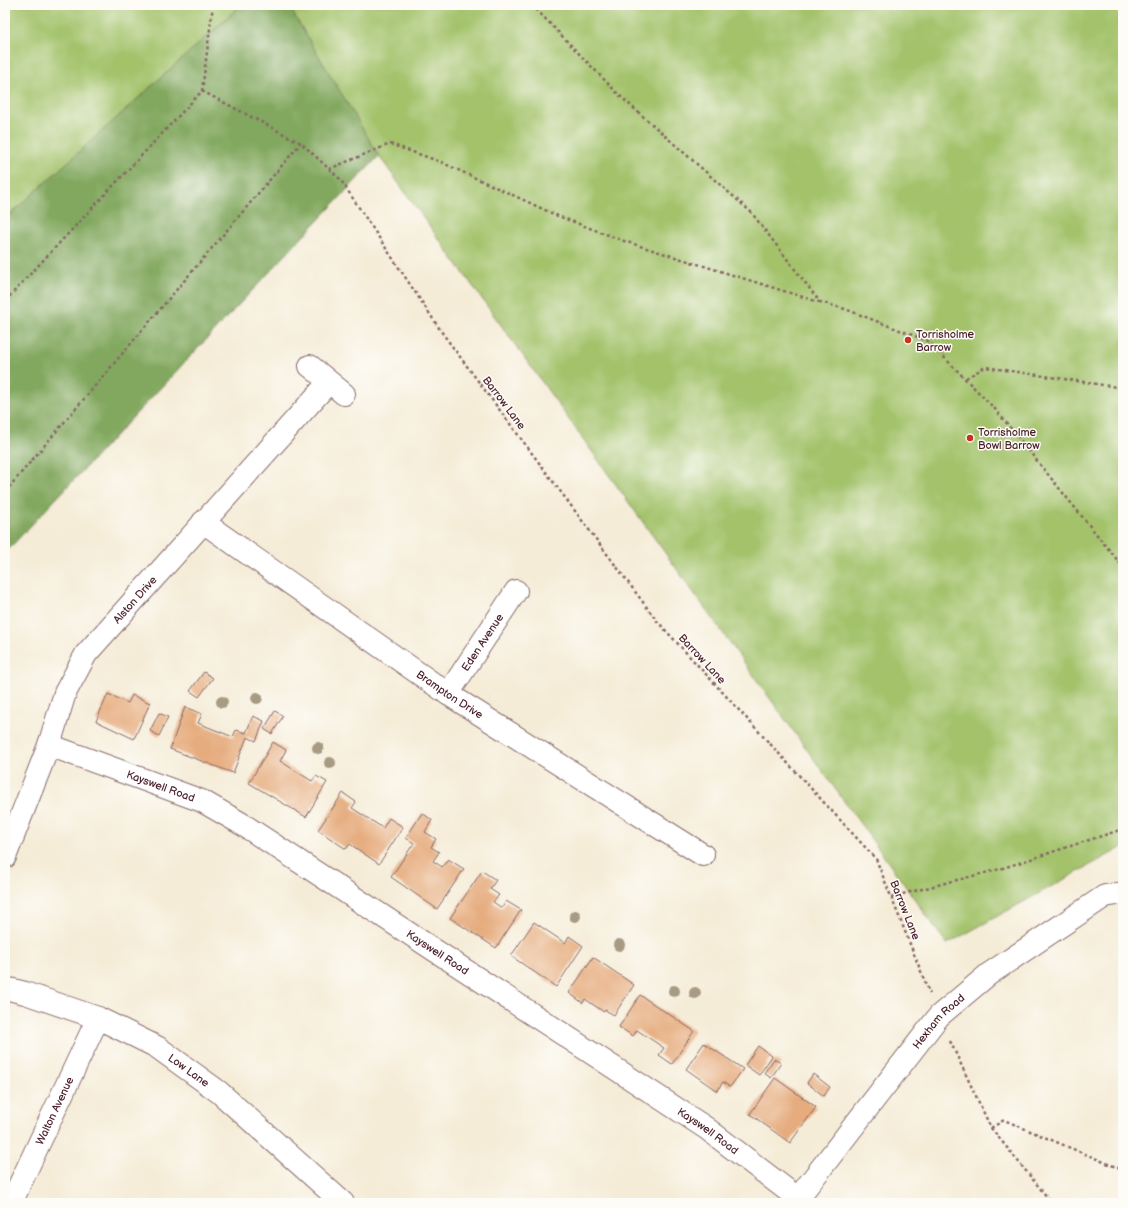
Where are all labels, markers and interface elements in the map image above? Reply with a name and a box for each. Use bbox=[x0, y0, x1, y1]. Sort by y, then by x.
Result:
place label: Torrisholme Barrow bbox=[916, 328, 975, 354]
marker: Torrisholme Barrow bbox=[903, 335, 913, 345]
street label: Barrow Lane bbox=[480, 374, 528, 432]
place label: Torrisholme Bowl Barrow bbox=[978, 426, 1040, 452]
marker: Torrisholme Bowl Barrow bbox=[965, 433, 975, 443]
street label: Alston Drive bbox=[110, 573, 159, 626]
street label: Eden Avenue bbox=[458, 611, 506, 673]
street label: Barrow Lane bbox=[676, 632, 729, 687]
street label: Brampton Drive bbox=[414, 667, 486, 721]
street label: Kayswell Road bbox=[125, 767, 197, 804]
street label: Barrow Lane bbox=[887, 878, 923, 942]
street label: Kayswell Road bbox=[404, 927, 471, 977]
street label: Hexham Road bbox=[910, 991, 967, 1051]
street label: Low Lane bbox=[166, 1051, 212, 1090]
street label: Walton Avenue bbox=[33, 1074, 76, 1147]
street label: Kayswell Road bbox=[675, 1105, 741, 1157]

